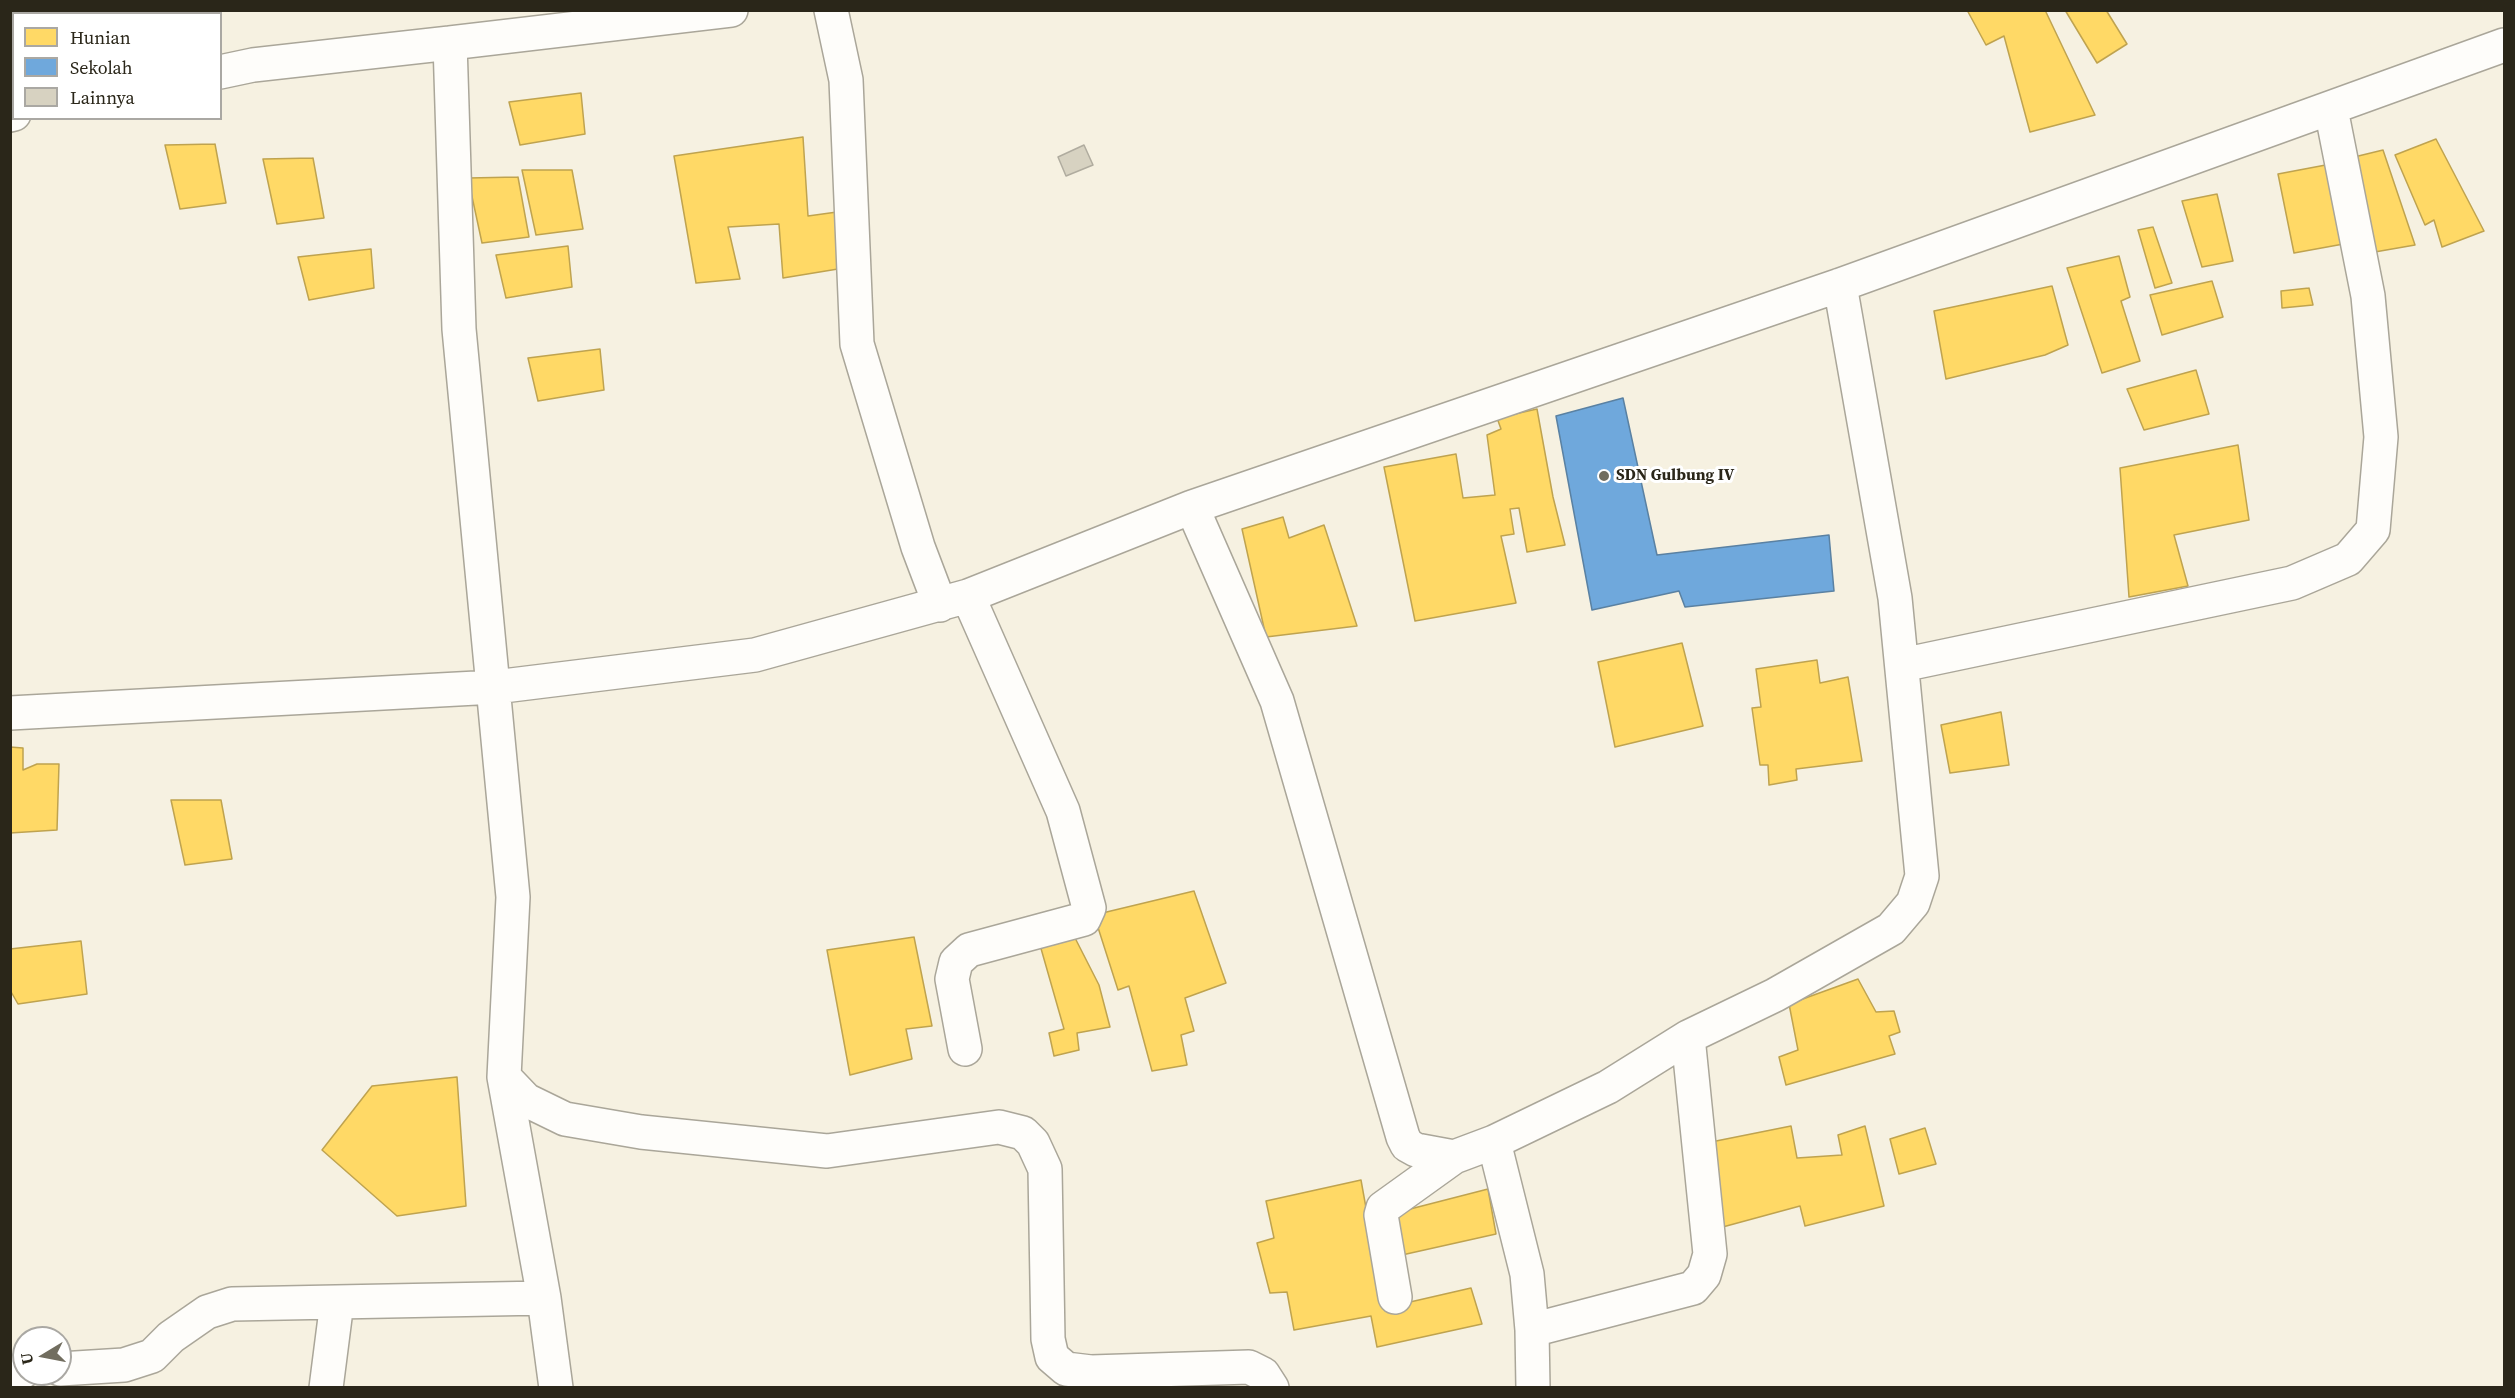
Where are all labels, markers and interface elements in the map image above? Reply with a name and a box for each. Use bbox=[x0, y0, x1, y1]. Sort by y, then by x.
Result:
legend bbox=[12, 12, 222, 120]
text: Hunian bbox=[70, 25, 131, 50]
text: Sekolah bbox=[70, 55, 133, 80]
text: Lainnya bbox=[70, 85, 135, 110]
place label: SDN Gulbung IV bbox=[1616, 466, 1734, 486]
marker: SDN Gulbung IV bbox=[1597, 469, 1611, 483]
north arrow bbox=[12, 1326, 72, 1386]
text: U bbox=[14, 1351, 38, 1366]

